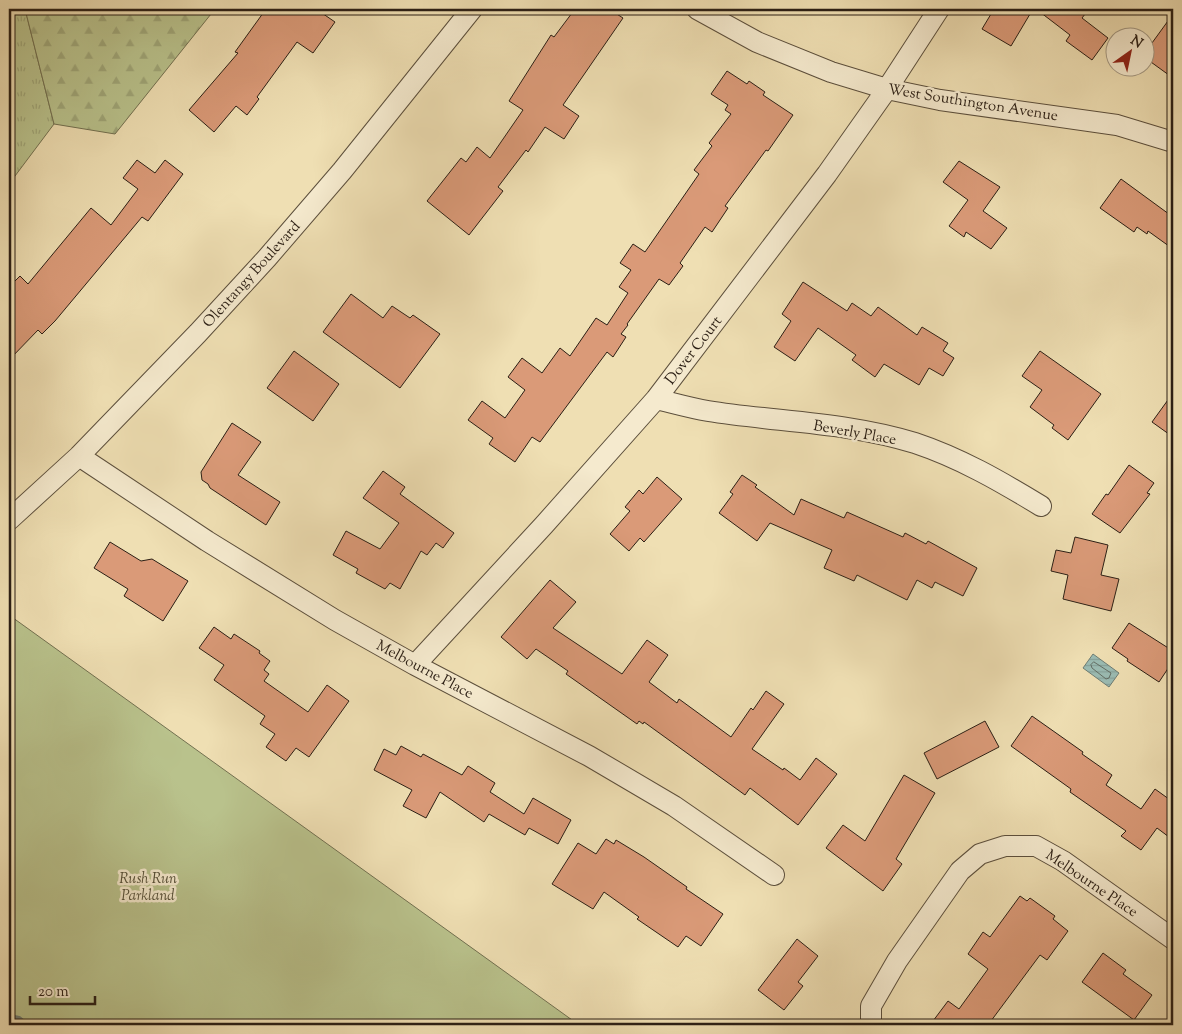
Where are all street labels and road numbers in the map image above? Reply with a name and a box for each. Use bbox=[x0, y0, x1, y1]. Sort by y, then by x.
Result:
street label: West Southington Avenue bbox=[886, 80, 1059, 127]
street label: Olentangy Boulevard bbox=[198, 217, 306, 333]
street label: Dover Court bbox=[661, 312, 728, 390]
street label: Beverly Place bbox=[812, 416, 898, 451]
street label: Melbourne Place bbox=[372, 636, 477, 705]
street label: Melbourne Place bbox=[1041, 845, 1142, 923]

